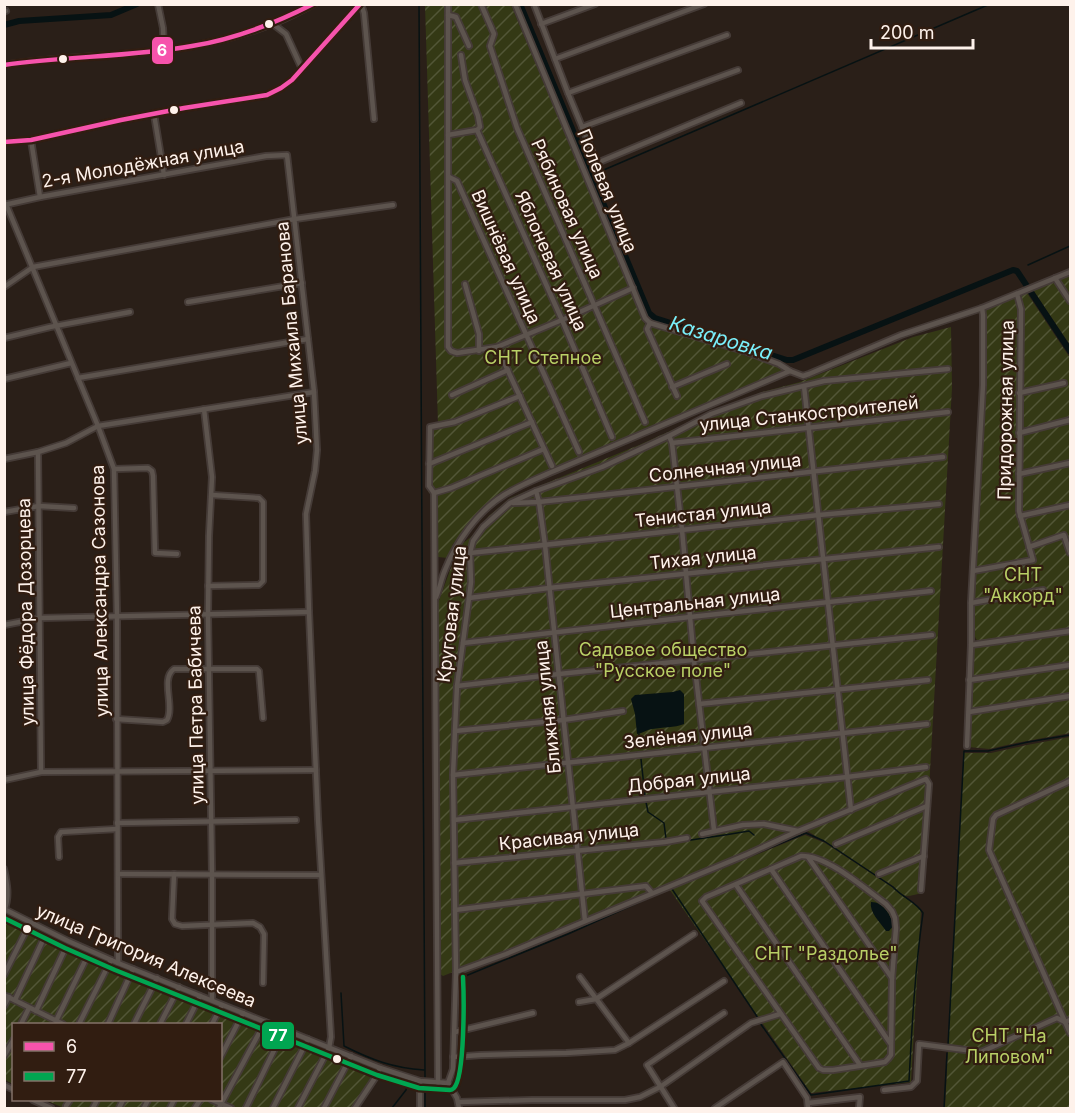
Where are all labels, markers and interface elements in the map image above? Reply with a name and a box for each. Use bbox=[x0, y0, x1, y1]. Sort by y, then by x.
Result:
scale bar bbox=[871, 12, 973, 50]
unlabelled marker bbox=[263, 18, 275, 30]
text: 200 m bbox=[880, 22, 935, 43]
line badge: 6 bbox=[151, 36, 174, 65]
text: 6 bbox=[157, 40, 167, 60]
unlabelled marker bbox=[57, 53, 69, 65]
unlabelled marker bbox=[168, 104, 180, 116]
street label: Полевая улица bbox=[573, 126, 642, 256]
street label: 2-я Молодёжная улица bbox=[40, 135, 246, 192]
street label: Рябиновая улица bbox=[527, 136, 608, 282]
street label: Вишнёвая улица bbox=[467, 186, 546, 327]
street label: Яблоневая улица bbox=[511, 188, 592, 334]
street label: улица Михаила Баранова bbox=[271, 221, 312, 446]
water label: Казаровка bbox=[667, 311, 775, 365]
street label: Придорожная улица bbox=[993, 320, 1018, 500]
park label: СНТ Степное bbox=[484, 347, 602, 368]
street label: улица Станкостроителей bbox=[698, 392, 920, 435]
street label: Солнечная улица bbox=[648, 449, 802, 486]
street label: улица Александра Сазонова bbox=[87, 465, 112, 717]
street label: Тенистая улица bbox=[634, 496, 772, 531]
street label: улица Фёдора Дозорцева bbox=[13, 498, 38, 726]
street label: Тихая улица bbox=[648, 541, 757, 574]
street label: Круговая улица bbox=[433, 544, 470, 684]
park label: СНТ "Аккорд" bbox=[983, 564, 1063, 606]
street label: Центральная улица bbox=[609, 583, 781, 622]
street label: улица Петра Бабичева bbox=[183, 605, 208, 805]
street label: Ближняя улица bbox=[530, 639, 565, 775]
park label: Садовое общество "Русское поле" bbox=[579, 639, 747, 681]
street label: Зелёная улица bbox=[623, 718, 753, 753]
street label: Добрая улица bbox=[626, 763, 752, 796]
street label: Красивая улица bbox=[498, 819, 640, 854]
street label: улица Григория Алексеева bbox=[33, 900, 259, 1011]
unlabelled marker bbox=[21, 923, 33, 935]
park label: СНТ "Раздолье" bbox=[754, 943, 898, 964]
line badge: 77 bbox=[261, 1021, 295, 1050]
legend bbox=[12, 1023, 222, 1101]
text: 77 bbox=[269, 1025, 287, 1045]
park label: СНТ "На Липовом" bbox=[965, 1025, 1053, 1067]
text: 6 bbox=[66, 1036, 77, 1057]
unlabelled marker bbox=[331, 1053, 343, 1065]
text: 77 bbox=[66, 1066, 87, 1087]

